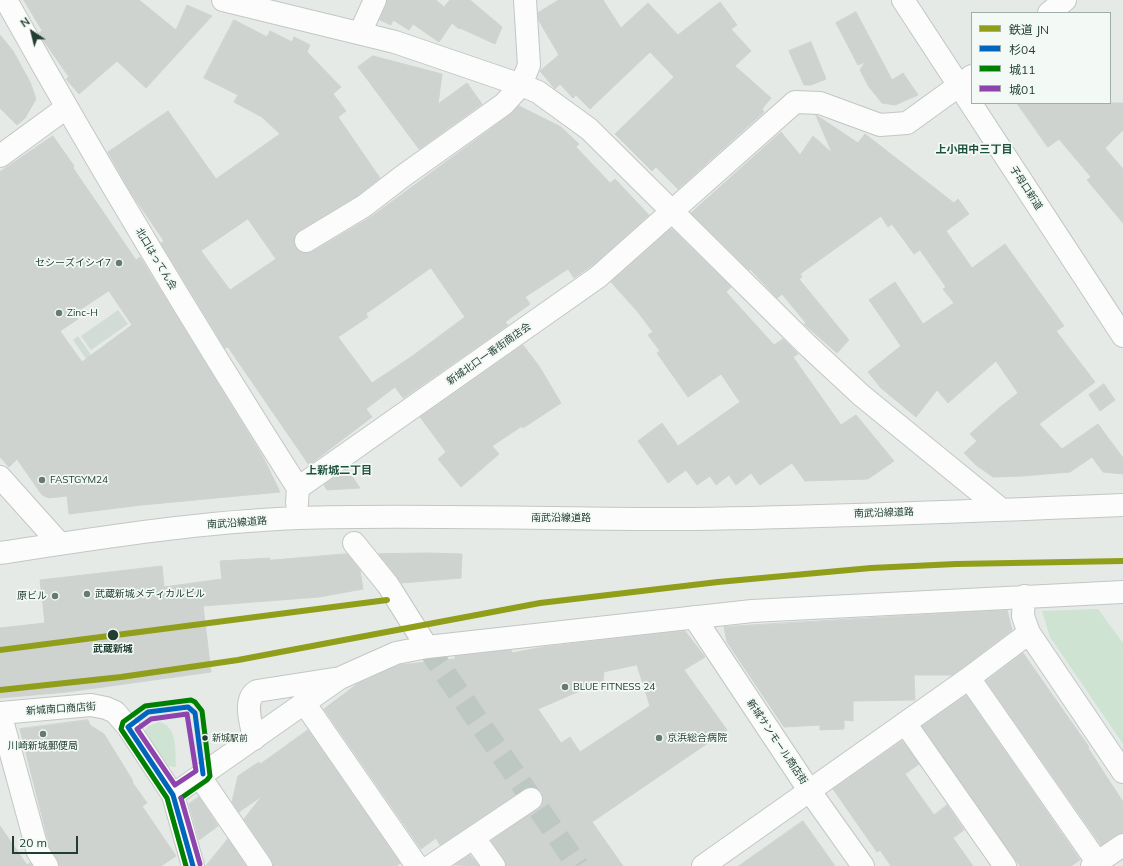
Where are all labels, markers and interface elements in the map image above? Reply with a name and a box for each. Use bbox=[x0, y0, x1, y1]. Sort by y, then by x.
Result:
north arrow bbox=[12, 12, 52, 52]
legend bbox=[971, 12, 1111, 104]
text: N bbox=[18, 14, 33, 30]
text: 鉄道 JN bbox=[1009, 22, 1049, 37]
text: 杉04 bbox=[1009, 42, 1035, 57]
text: 城11 bbox=[1009, 62, 1035, 77]
text: 城01 bbox=[1009, 82, 1035, 97]
district label: 上小田中三丁目 bbox=[936, 143, 1012, 157]
street label: 子母口新道 bbox=[1007, 164, 1045, 212]
street label: 北口はってん会 bbox=[133, 226, 179, 292]
place label: セシーズイシイ7 bbox=[35, 257, 111, 269]
marker: セシーズイシイ7 bbox=[114, 258, 124, 268]
place label: Zinc-H bbox=[67, 307, 98, 319]
marker: Zinc-H bbox=[54, 308, 64, 318]
street label: 新城北口一番街商店会 bbox=[445, 320, 533, 388]
district label: 上新城二丁目 bbox=[306, 464, 372, 478]
place label: FASTGYM24 bbox=[50, 474, 108, 486]
marker: FASTGYM24 bbox=[37, 475, 47, 485]
street label: 南武沿線道路 bbox=[854, 506, 914, 520]
street label: 南武沿線道路 bbox=[531, 512, 591, 524]
street label: 南武沿線道路 bbox=[207, 515, 267, 531]
place label: 武蔵新城メディカルビル bbox=[95, 588, 205, 600]
marker: 武蔵新城メディカルビル bbox=[82, 589, 92, 599]
place label: 原ビル bbox=[17, 590, 47, 602]
marker: 原ビル bbox=[50, 591, 60, 601]
marker: 武蔵新城 bbox=[106, 628, 120, 642]
place label: 武蔵新城 bbox=[93, 643, 133, 655]
place label: BLUE FITNESS 24 bbox=[573, 681, 655, 693]
marker: BLUE FITNESS 24 bbox=[560, 682, 570, 692]
street label: 新城サンモール商店街 bbox=[744, 697, 810, 787]
street label: 新城南口商店街 bbox=[26, 701, 96, 717]
marker: 川崎新城郵便局 bbox=[38, 729, 48, 739]
place label: 京浜総合病院 bbox=[667, 732, 727, 744]
marker: 新城駅前 bbox=[200, 733, 210, 743]
place label: 新城駅前 bbox=[212, 733, 248, 743]
marker: 京浜総合病院 bbox=[654, 733, 664, 743]
place label: 川崎新城郵便局 bbox=[8, 740, 78, 752]
scale bar bbox=[14, 828, 80, 854]
text: 20 m bbox=[19, 835, 47, 850]

